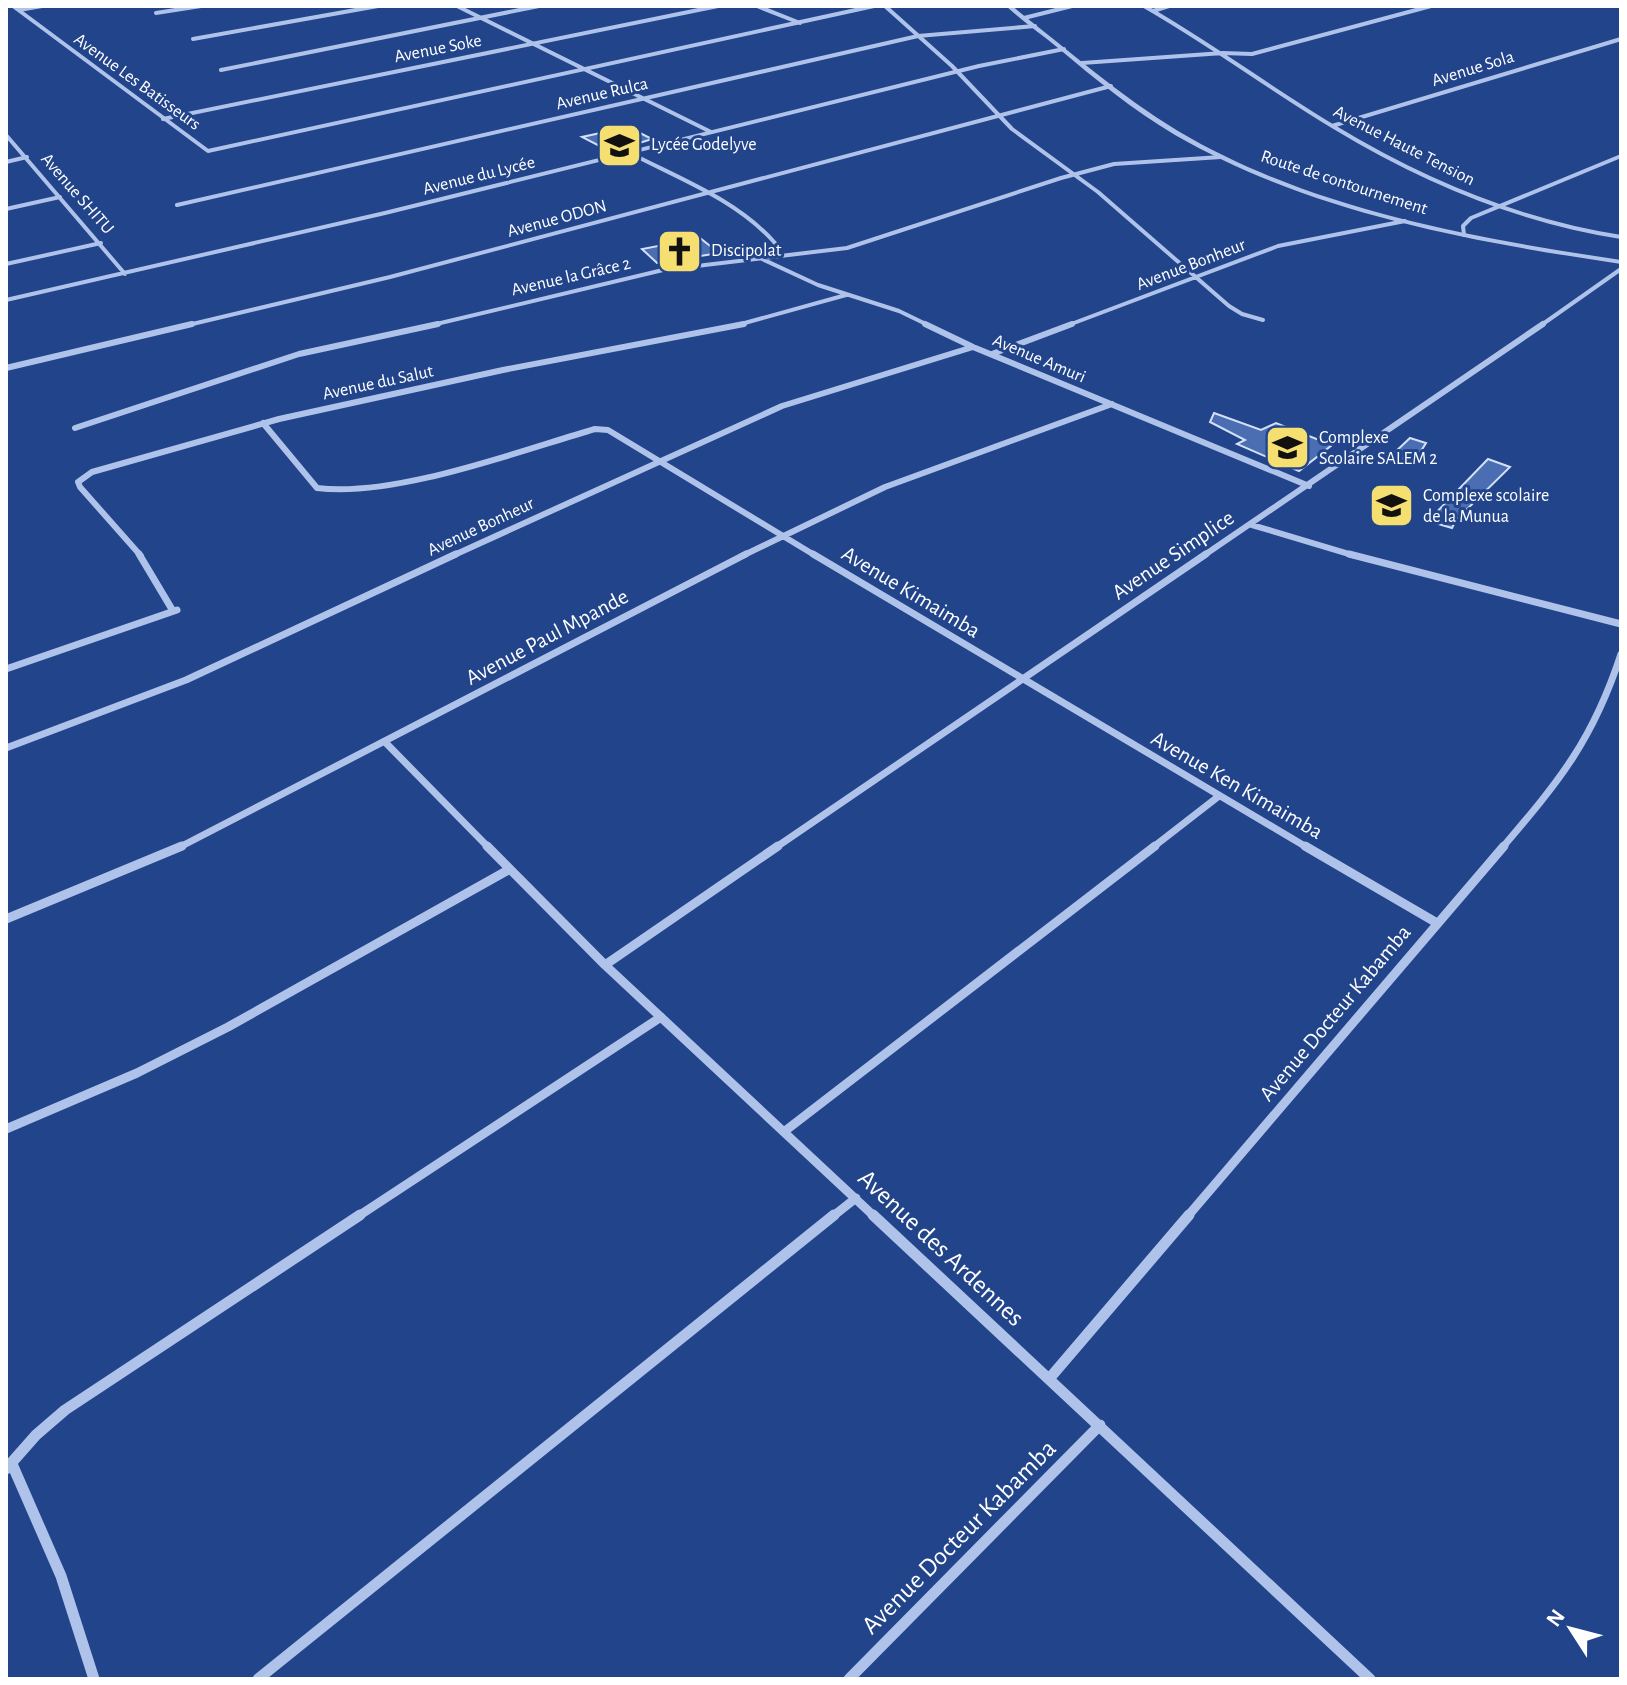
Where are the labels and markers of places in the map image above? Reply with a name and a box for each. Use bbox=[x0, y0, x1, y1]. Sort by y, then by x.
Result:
school or university icon: Lycée Godelyve bbox=[596, 121, 644, 169]
place label: Lycée Godelyve bbox=[651, 136, 757, 154]
church icon: Discipolat bbox=[656, 227, 704, 275]
place label: Discipolat bbox=[711, 242, 782, 260]
school or university icon: Complexe Scolaire SALEM 2 bbox=[1264, 424, 1312, 472]
place label: Complexe Scolaire SALEM 2 bbox=[1319, 429, 1438, 468]
school or university icon: Complexe scolaire de la Munua bbox=[1368, 482, 1416, 530]
place label: Complexe scolaire de la Munua bbox=[1423, 487, 1549, 526]

